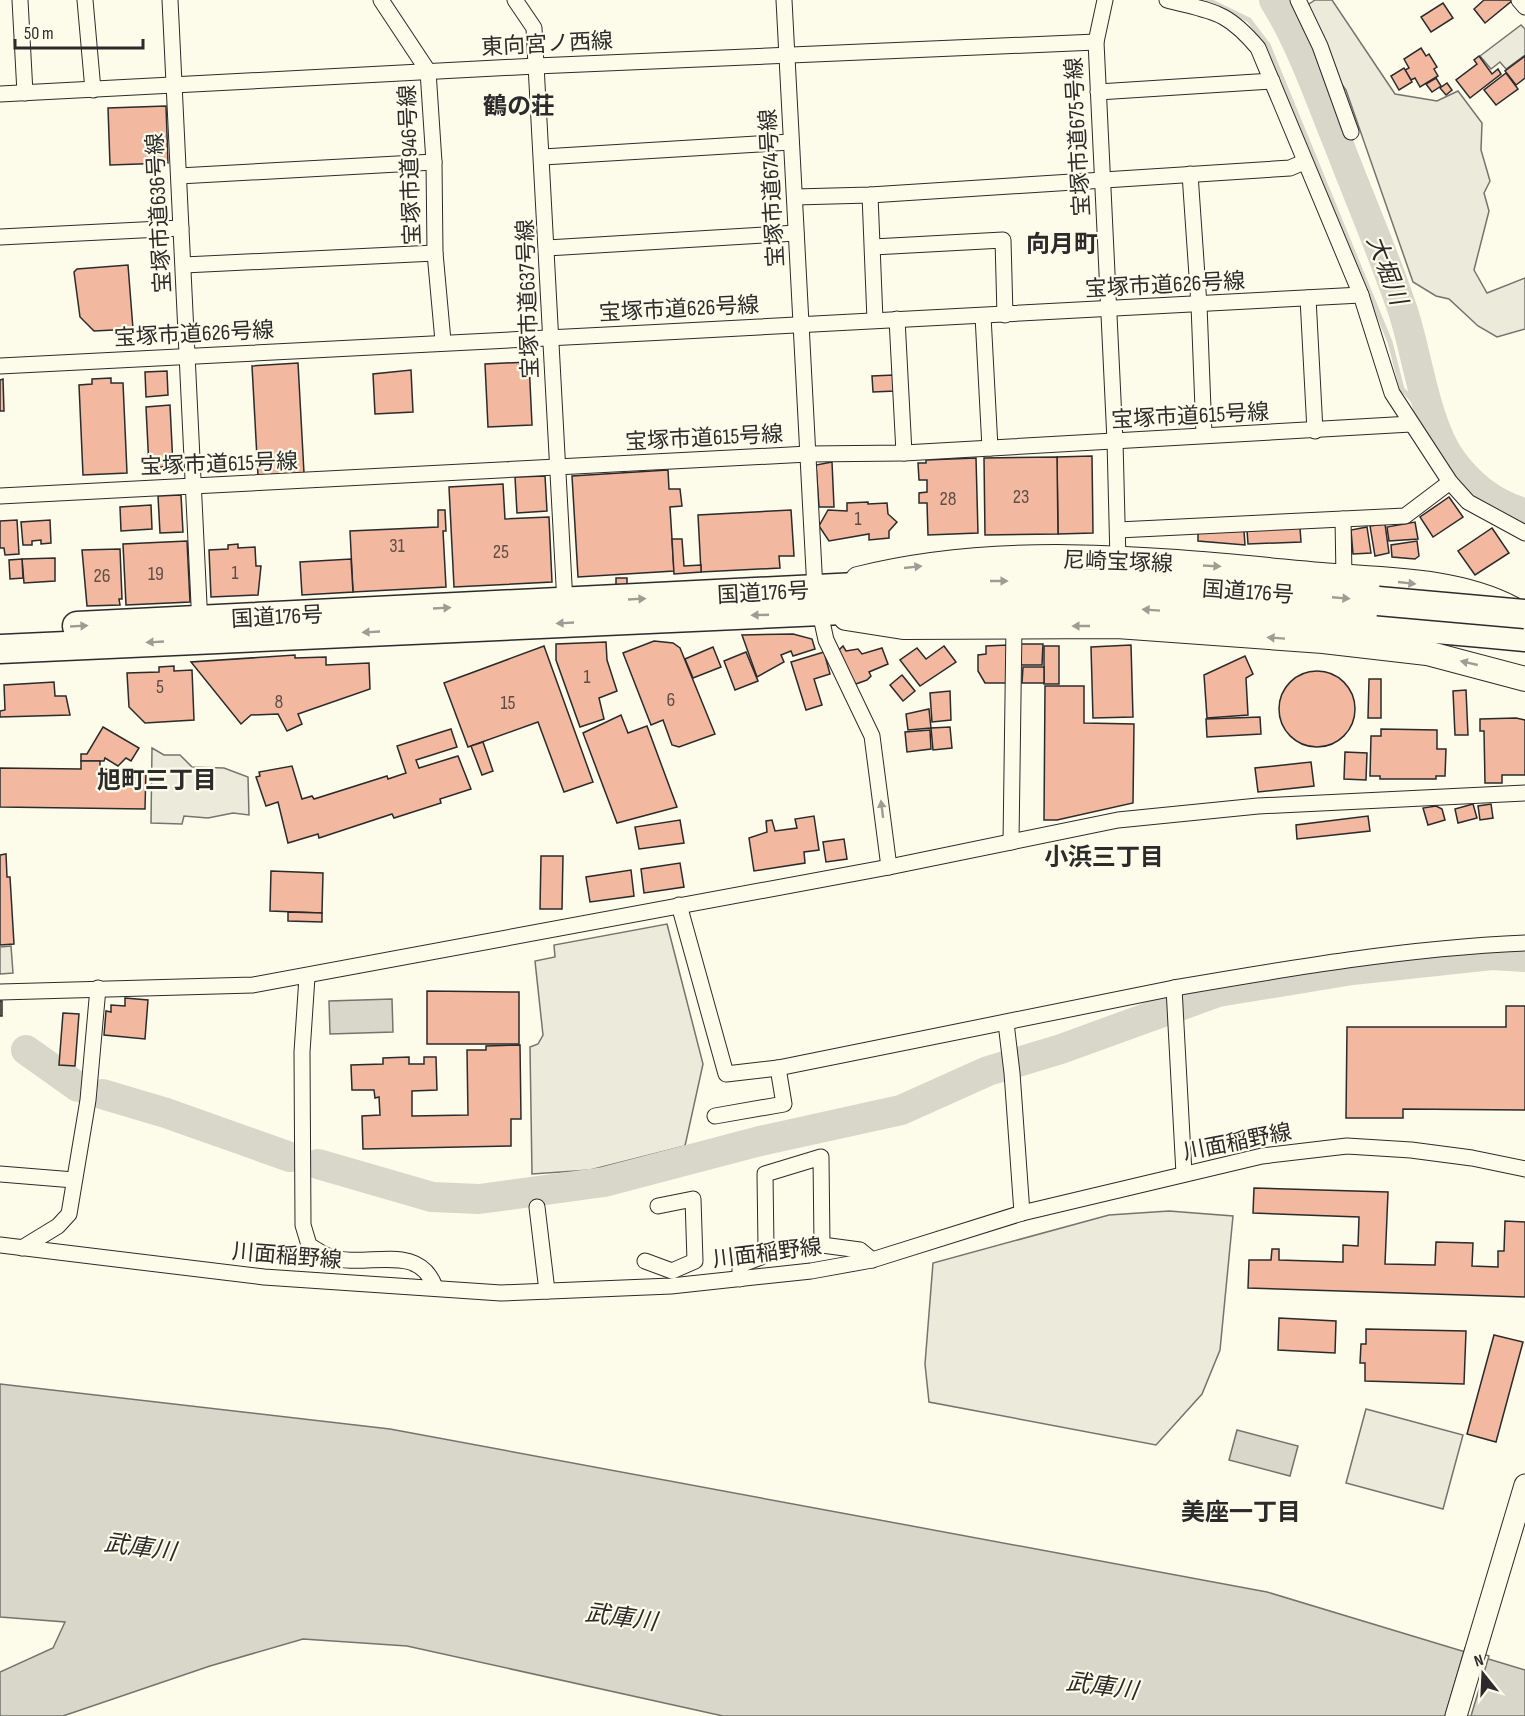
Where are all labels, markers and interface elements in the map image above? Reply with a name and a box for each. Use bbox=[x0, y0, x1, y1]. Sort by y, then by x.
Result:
scale bar bbox=[15, 12, 142, 50]
text: 50 m bbox=[24, 23, 54, 44]
street label: 東向宮ノ西線 bbox=[480, 28, 614, 61]
street label: 宝塚市道675号線 bbox=[1061, 57, 1096, 217]
street label: 宝塚市道946号線 bbox=[394, 84, 427, 246]
district label: 鶴の荘 bbox=[483, 92, 555, 121]
street label: 宝塚市道674号線 bbox=[755, 108, 790, 268]
street label: 宝塚市道636号線 bbox=[142, 132, 177, 294]
street label: 宝塚市道637号線 bbox=[512, 219, 545, 379]
district label: 向月町 bbox=[1026, 230, 1098, 259]
water label: 大堀川 bbox=[1360, 231, 1414, 312]
street label: 宝塚市道626号線 bbox=[1084, 268, 1246, 303]
street label: 宝塚市道626号線 bbox=[598, 292, 760, 327]
street label: 宝塚市道626号線 bbox=[113, 317, 275, 352]
street label: 宝塚市道615号線 bbox=[1110, 399, 1270, 434]
street label: 宝塚市道615号線 bbox=[624, 421, 784, 456]
street label: 宝塚市道615号線 bbox=[140, 448, 299, 481]
house number: 23 bbox=[1013, 485, 1029, 509]
house number: 28 bbox=[940, 487, 957, 511]
house number: 1 bbox=[855, 507, 862, 531]
house number: 31 bbox=[389, 534, 405, 558]
house number: 25 bbox=[493, 540, 509, 564]
street label: 尼崎宝塚線 bbox=[1063, 547, 1173, 578]
house number: 1 bbox=[232, 561, 239, 585]
one-way arrow bbox=[1203, 561, 1222, 570]
house number: 19 bbox=[148, 562, 164, 586]
one-way arrow bbox=[904, 562, 923, 572]
house number: 26 bbox=[94, 564, 111, 588]
one-way arrow bbox=[990, 576, 1009, 586]
street label: 国道176号 bbox=[1201, 576, 1295, 609]
street label: 国道176号 bbox=[716, 578, 810, 609]
one-way arrow bbox=[1397, 578, 1416, 588]
one-way arrow bbox=[1331, 593, 1350, 603]
one-way arrow bbox=[627, 595, 646, 604]
street label: 国道176号 bbox=[230, 602, 324, 633]
one-way arrow bbox=[433, 604, 452, 613]
one-way arrow bbox=[1141, 605, 1160, 614]
one-way arrow bbox=[751, 610, 770, 619]
one-way arrow bbox=[556, 618, 575, 627]
one-way arrow bbox=[70, 621, 89, 630]
one-way arrow bbox=[1072, 621, 1091, 631]
one-way arrow bbox=[361, 628, 380, 637]
one-way arrow bbox=[1266, 633, 1285, 643]
one-way arrow bbox=[145, 637, 164, 647]
one-way arrow bbox=[1459, 658, 1478, 668]
house number: 1 bbox=[584, 665, 591, 689]
house number: 5 bbox=[156, 675, 164, 699]
house number: 6 bbox=[667, 688, 675, 712]
house number: 8 bbox=[275, 690, 283, 714]
house number: 15 bbox=[500, 691, 516, 715]
district label: 旭町三丁目 bbox=[97, 766, 217, 795]
one-way arrow bbox=[877, 800, 886, 819]
district label: 小浜三丁目 bbox=[1044, 843, 1164, 872]
street label: 川面稲野線 bbox=[1181, 1119, 1294, 1166]
street label: 川面稲野線 bbox=[711, 1233, 823, 1274]
street label: 川面稲野線 bbox=[231, 1238, 343, 1275]
district label: 美座一丁目 bbox=[1181, 1498, 1301, 1527]
water label: 武庫川 bbox=[102, 1528, 181, 1567]
water label: 武庫川 bbox=[583, 1598, 662, 1637]
north arrow bbox=[1453, 1644, 1513, 1704]
text: N bbox=[1472, 1651, 1486, 1672]
water label: 武庫川 bbox=[1064, 1667, 1143, 1706]

